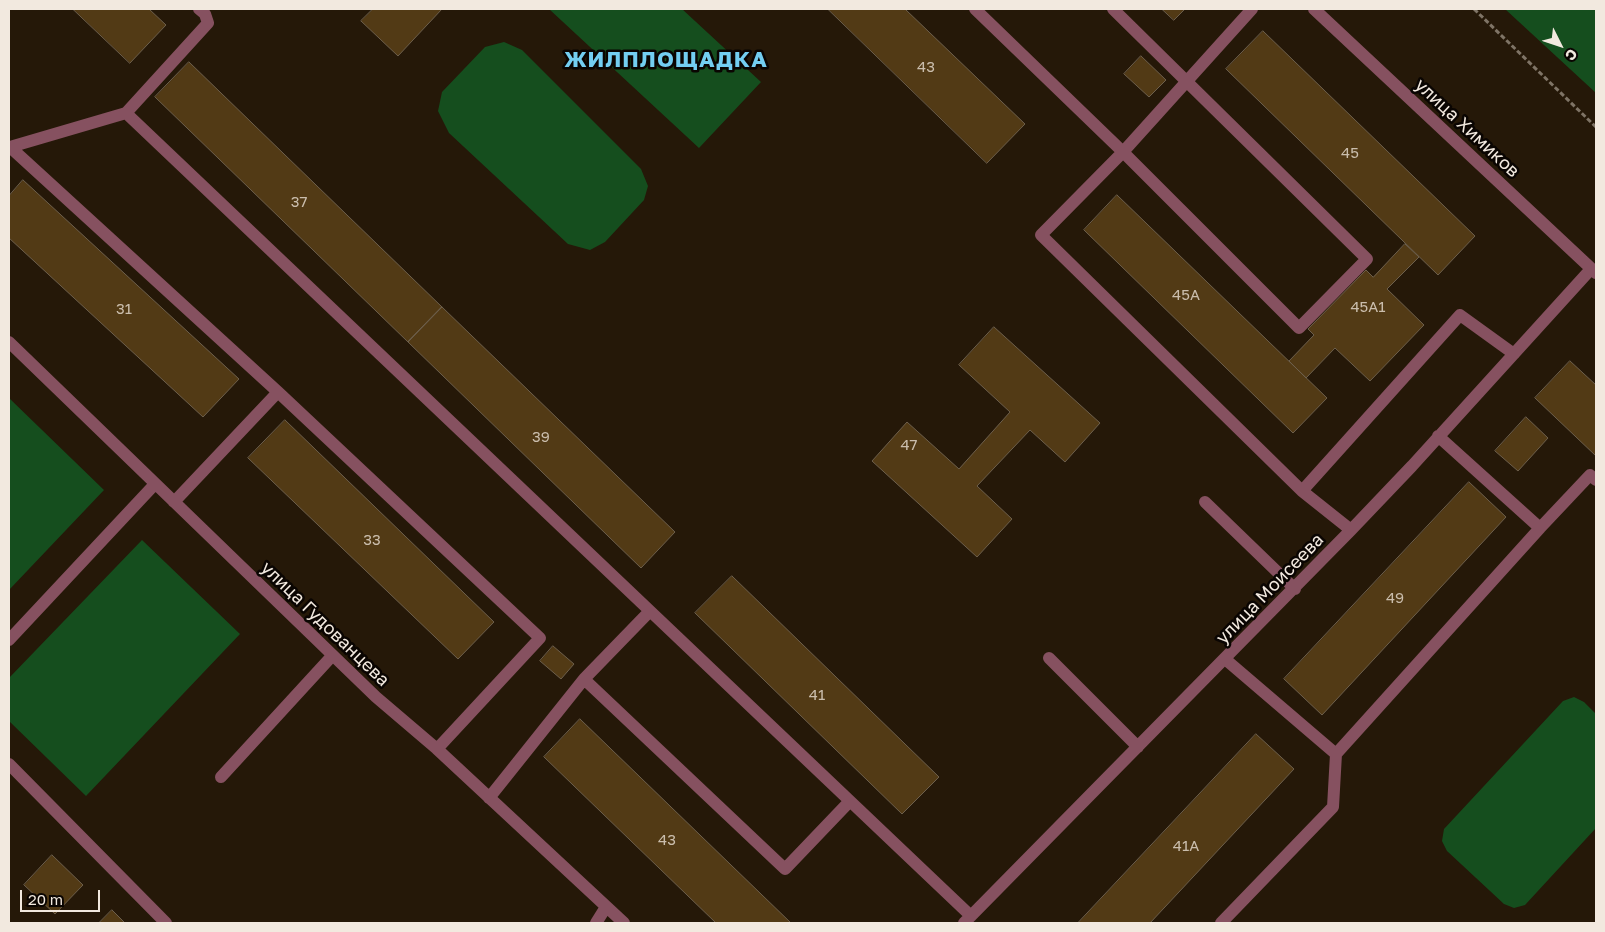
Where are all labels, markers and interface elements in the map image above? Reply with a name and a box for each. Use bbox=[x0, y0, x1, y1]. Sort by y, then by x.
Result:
north arrow bbox=[1535, 20, 1585, 70]
text: С bbox=[1562, 46, 1581, 64]
district label: ЖИЛПЛОЩАДКА bbox=[563, 47, 769, 73]
house number: 43 bbox=[917, 58, 935, 76]
street label: улица Химиков bbox=[1410, 74, 1524, 182]
house number: 45 bbox=[1341, 144, 1359, 162]
house number: 37 bbox=[291, 193, 307, 211]
house number: 45А bbox=[1172, 286, 1200, 304]
house number: 45А1 bbox=[1350, 298, 1386, 316]
house number: 31 bbox=[116, 300, 132, 318]
house number: 39 bbox=[532, 428, 550, 446]
house number: 47 bbox=[900, 436, 918, 454]
street label: улица Моисеева bbox=[1212, 529, 1328, 649]
house number: 33 bbox=[363, 531, 381, 549]
street label: улица Гудованцева bbox=[256, 557, 394, 691]
house number: 49 bbox=[1386, 589, 1404, 607]
house number: 41 bbox=[809, 686, 825, 704]
house number: 43 bbox=[658, 831, 676, 849]
house number: 41А bbox=[1173, 837, 1199, 855]
scale bar bbox=[22, 880, 102, 912]
text: 20 m bbox=[28, 890, 63, 908]

